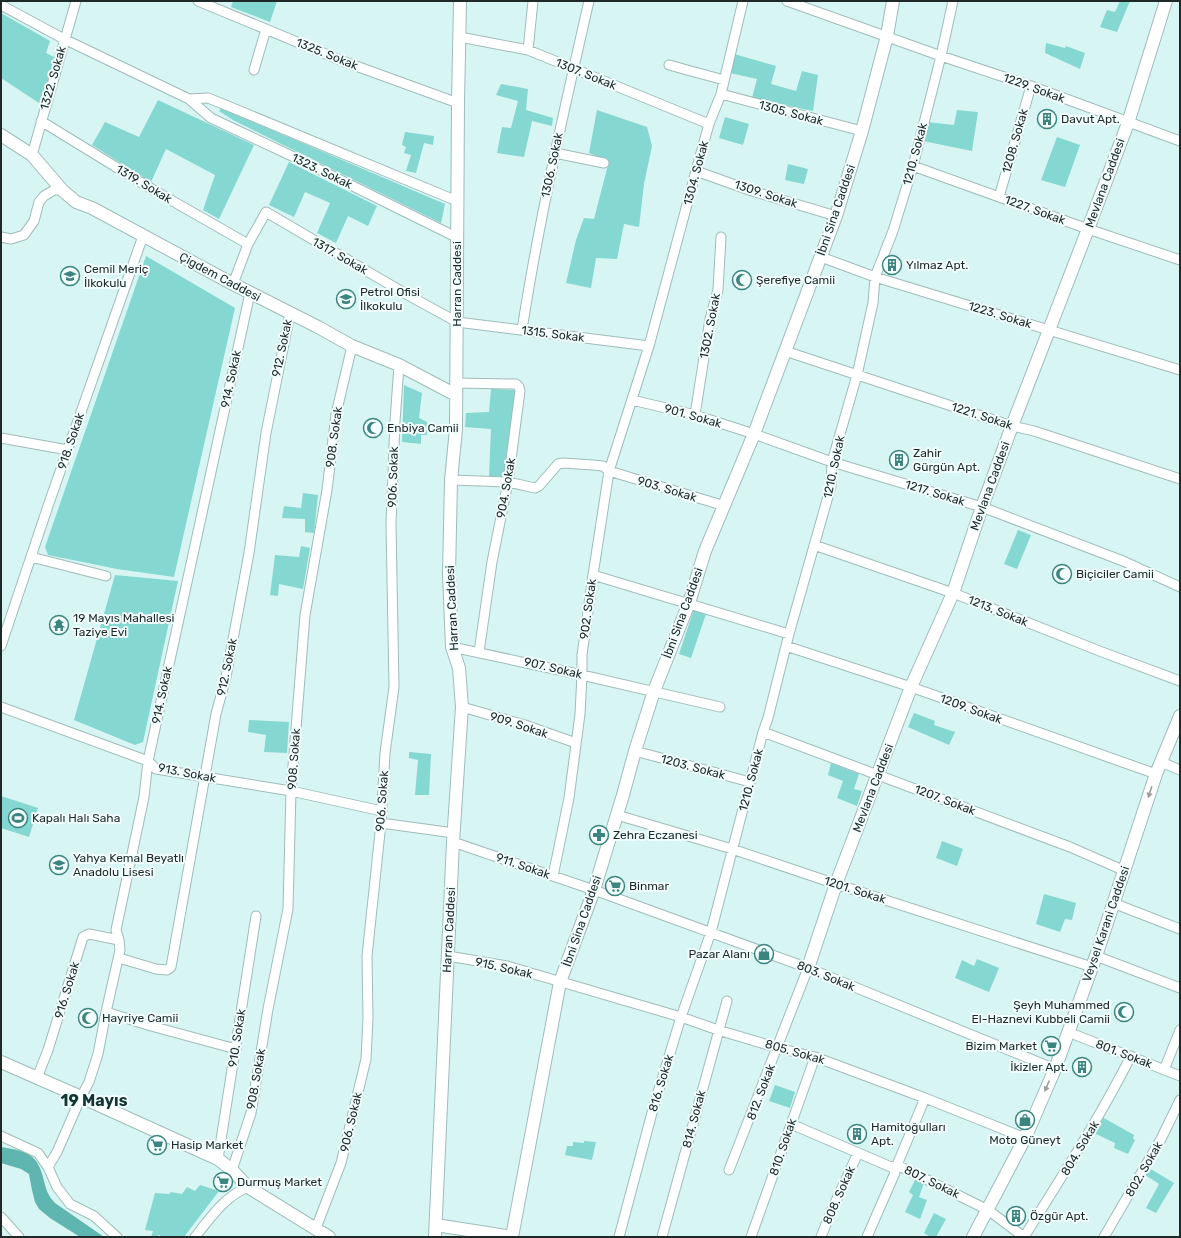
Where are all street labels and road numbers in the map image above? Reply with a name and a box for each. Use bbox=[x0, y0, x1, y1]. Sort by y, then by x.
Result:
street label: 1325. Sokak bbox=[294, 35, 361, 73]
street label: 1322. Sokak bbox=[37, 44, 69, 111]
street label: 1307. Sokak bbox=[553, 55, 619, 93]
street label: 1229. Sokak bbox=[1001, 70, 1068, 106]
street label: 1305. Sokak bbox=[757, 98, 826, 129]
street label: 1208. Sokak bbox=[999, 106, 1031, 175]
street label: 1210. Sokak bbox=[900, 121, 930, 187]
street label: 1306. Sokak bbox=[538, 130, 566, 199]
street label: Mevlana Caddesi bbox=[1082, 136, 1128, 229]
street label: 1304. Sokak bbox=[681, 138, 712, 207]
street label: 1323. Sokak bbox=[289, 150, 355, 192]
street label: 1319. Sokak bbox=[113, 162, 175, 207]
street label: İbni Sina Caddesi bbox=[814, 163, 858, 257]
street label: 1309. Sokak bbox=[733, 177, 800, 211]
street label: 1227. Sokak bbox=[1003, 193, 1068, 228]
street label: 1317. Sokak bbox=[310, 234, 371, 278]
street label: Harran Caddesi bbox=[450, 241, 464, 327]
street label: Çigdem Caddesi bbox=[177, 250, 263, 304]
street label: 1302. Sokak bbox=[697, 291, 723, 360]
street label: 1223. Sokak bbox=[967, 299, 1034, 332]
street label: 912. Sokak bbox=[269, 317, 295, 378]
street label: 1315. Sokak bbox=[521, 323, 586, 345]
street label: 914. Sokak bbox=[218, 348, 244, 409]
street label: 1221. Sokak bbox=[950, 400, 1015, 433]
street label: 901. Sokak bbox=[663, 401, 724, 431]
street label: 908. Sokak bbox=[323, 405, 345, 468]
street label: 918. Sokak bbox=[55, 410, 87, 471]
street label: 1210. Sokak bbox=[821, 433, 848, 500]
street label: Mevlana Caddesi bbox=[967, 439, 1013, 532]
street label: 906. Sokak bbox=[385, 445, 401, 508]
street label: 904. Sokak bbox=[494, 456, 518, 519]
street label: 903. Sokak bbox=[636, 473, 699, 505]
street label: 1217. Sokak bbox=[903, 477, 967, 509]
street label: Harran Caddesi bbox=[443, 565, 461, 651]
street label: İbni Sina Caddesi bbox=[660, 566, 706, 660]
street label: 902. Sokak bbox=[577, 577, 599, 640]
street label: 1213. Sokak bbox=[966, 593, 1031, 630]
street label: 912. Sokak bbox=[214, 636, 240, 697]
street label: 907. Sokak bbox=[523, 655, 584, 682]
street label: 914. Sokak bbox=[149, 664, 175, 725]
street label: 1209. Sokak bbox=[938, 691, 1005, 727]
street label: 909. Sokak bbox=[488, 709, 551, 741]
street label: 908. Sokak bbox=[285, 727, 303, 790]
street label: Mevlana Caddesi bbox=[850, 742, 896, 834]
street label: 1210. Sokak bbox=[736, 747, 766, 813]
street label: 1203. Sokak bbox=[659, 752, 728, 783]
street label: 913. Sokak bbox=[157, 761, 218, 786]
street label: 906. Sokak bbox=[373, 769, 391, 832]
street label: 1207. Sokak bbox=[912, 782, 978, 818]
street label: 911. Sokak bbox=[494, 850, 553, 882]
street label: Veysel Karani Caddesi bbox=[1080, 864, 1132, 984]
street label: 1201. Sokak bbox=[822, 873, 888, 907]
street label: İbni Sina Caddesi bbox=[560, 874, 604, 968]
street label: Harran Caddesi bbox=[440, 887, 458, 973]
street label: 915. Sokak bbox=[474, 955, 535, 982]
street label: 803. Sokak bbox=[795, 958, 858, 994]
street label: 916. Sokak bbox=[52, 959, 83, 1020]
street label: 910. Sokak bbox=[225, 1007, 249, 1068]
street label: 805. Sokak bbox=[764, 1037, 827, 1067]
street label: 801. Sokak bbox=[1094, 1037, 1155, 1072]
street label: 908. Sokak bbox=[244, 1047, 268, 1110]
street label: 816. Sokak bbox=[646, 1052, 677, 1113]
street label: 812. Sokak bbox=[744, 1061, 778, 1122]
street label: 814. Sokak bbox=[680, 1088, 709, 1149]
street label: 906. Sokak bbox=[337, 1090, 365, 1153]
street label: 810. Sokak bbox=[767, 1116, 800, 1177]
street label: 804. Sokak bbox=[1058, 1117, 1102, 1178]
street label: 802. Sokak bbox=[1123, 1138, 1166, 1199]
street label: 808. Sokak bbox=[820, 1163, 858, 1226]
street label: 807. Sokak bbox=[902, 1163, 963, 1202]

